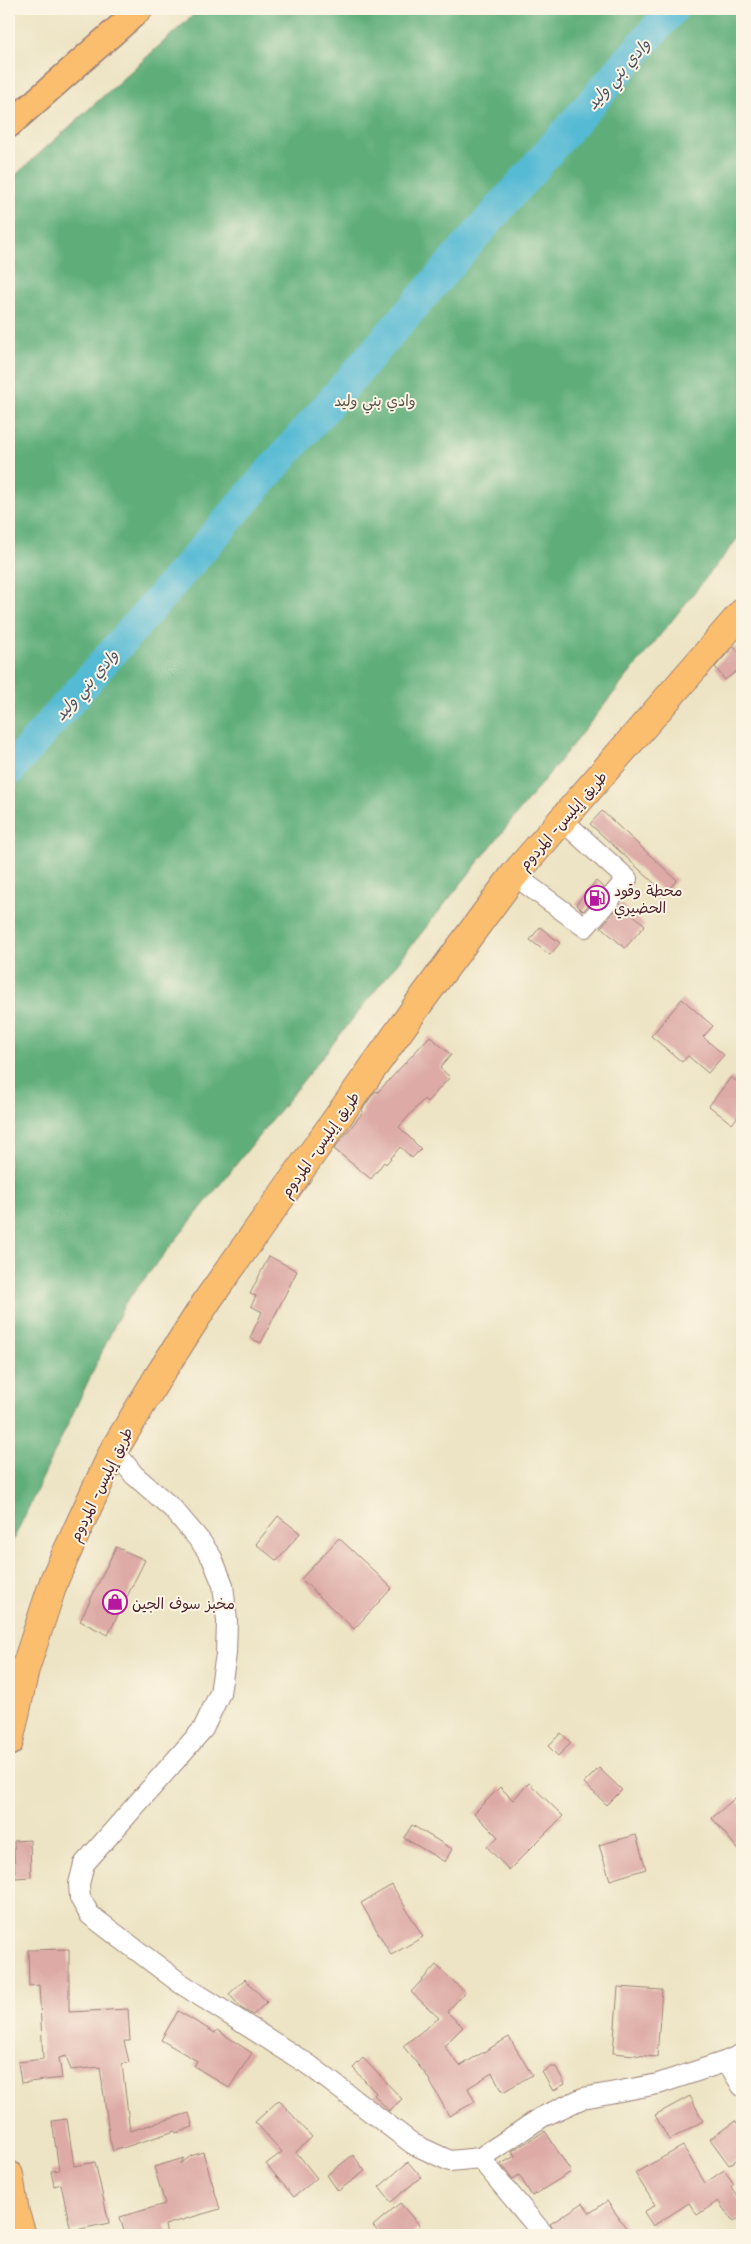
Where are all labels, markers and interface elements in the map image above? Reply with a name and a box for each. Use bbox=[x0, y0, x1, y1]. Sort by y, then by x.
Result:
water label: وادي بني وليد bbox=[579, 32, 658, 116]
park label: وادي بني وليد bbox=[334, 388, 416, 414]
water label: وادي بني وليد bbox=[47, 643, 126, 727]
street label: طريق إيليس- المردوم bbox=[512, 765, 613, 876]
place label: محطة وقود الحضيري bbox=[614, 878, 682, 919]
fuel station icon: محطة وقود الحضيري bbox=[584, 885, 610, 911]
street label: طريق إيليس- المردوم bbox=[274, 1086, 366, 1203]
street label: طريق إيليس- المردوم bbox=[62, 1423, 140, 1546]
shop icon: مخبز سوف الجين bbox=[102, 1589, 128, 1615]
place label: مخبز سوف الجين bbox=[132, 1591, 235, 1614]

